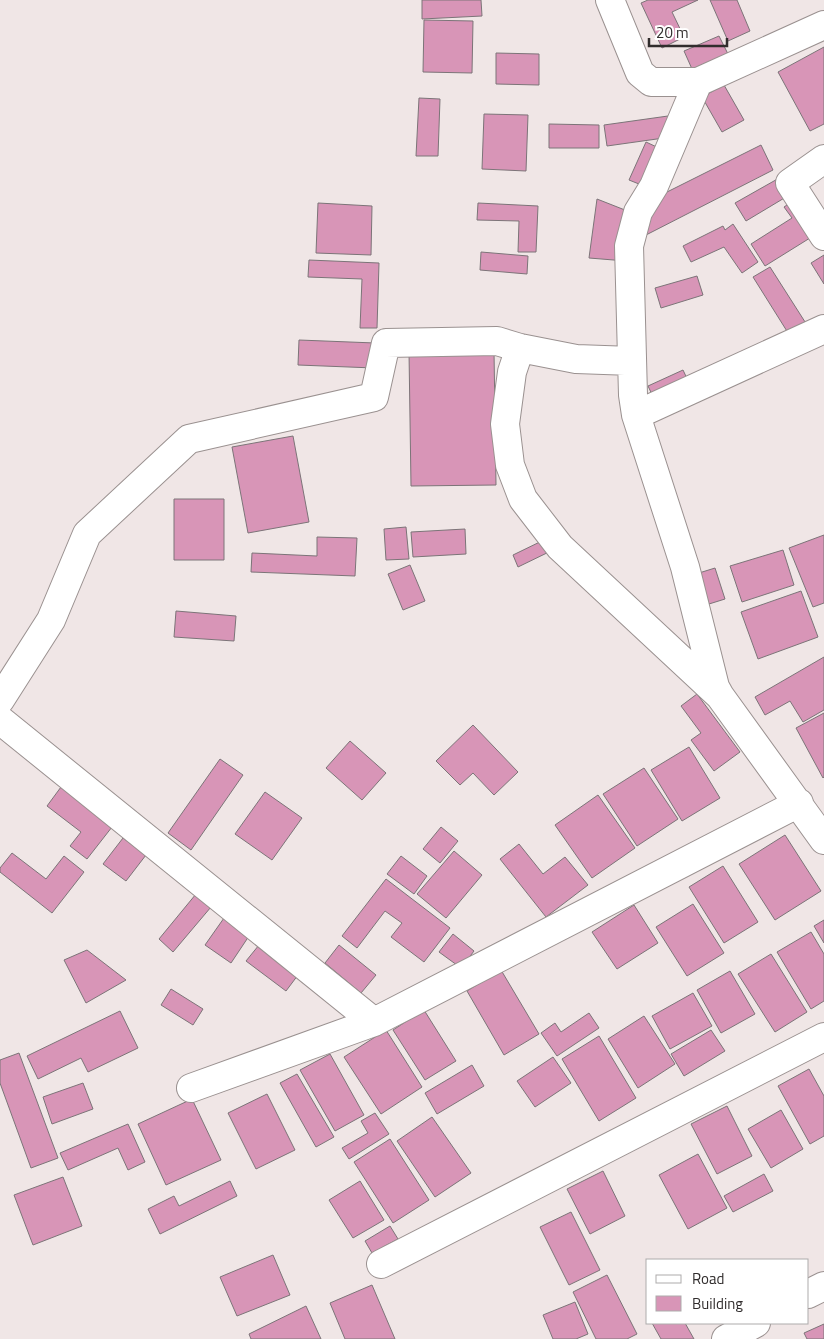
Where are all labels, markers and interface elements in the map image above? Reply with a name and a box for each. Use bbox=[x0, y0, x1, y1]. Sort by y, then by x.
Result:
scale bar bbox=[649, 15, 726, 47]
text: 20 m bbox=[656, 21, 689, 44]
legend bbox=[646, 1259, 809, 1324]
text: Road bbox=[692, 1267, 724, 1290]
text: Building bbox=[692, 1292, 743, 1315]

